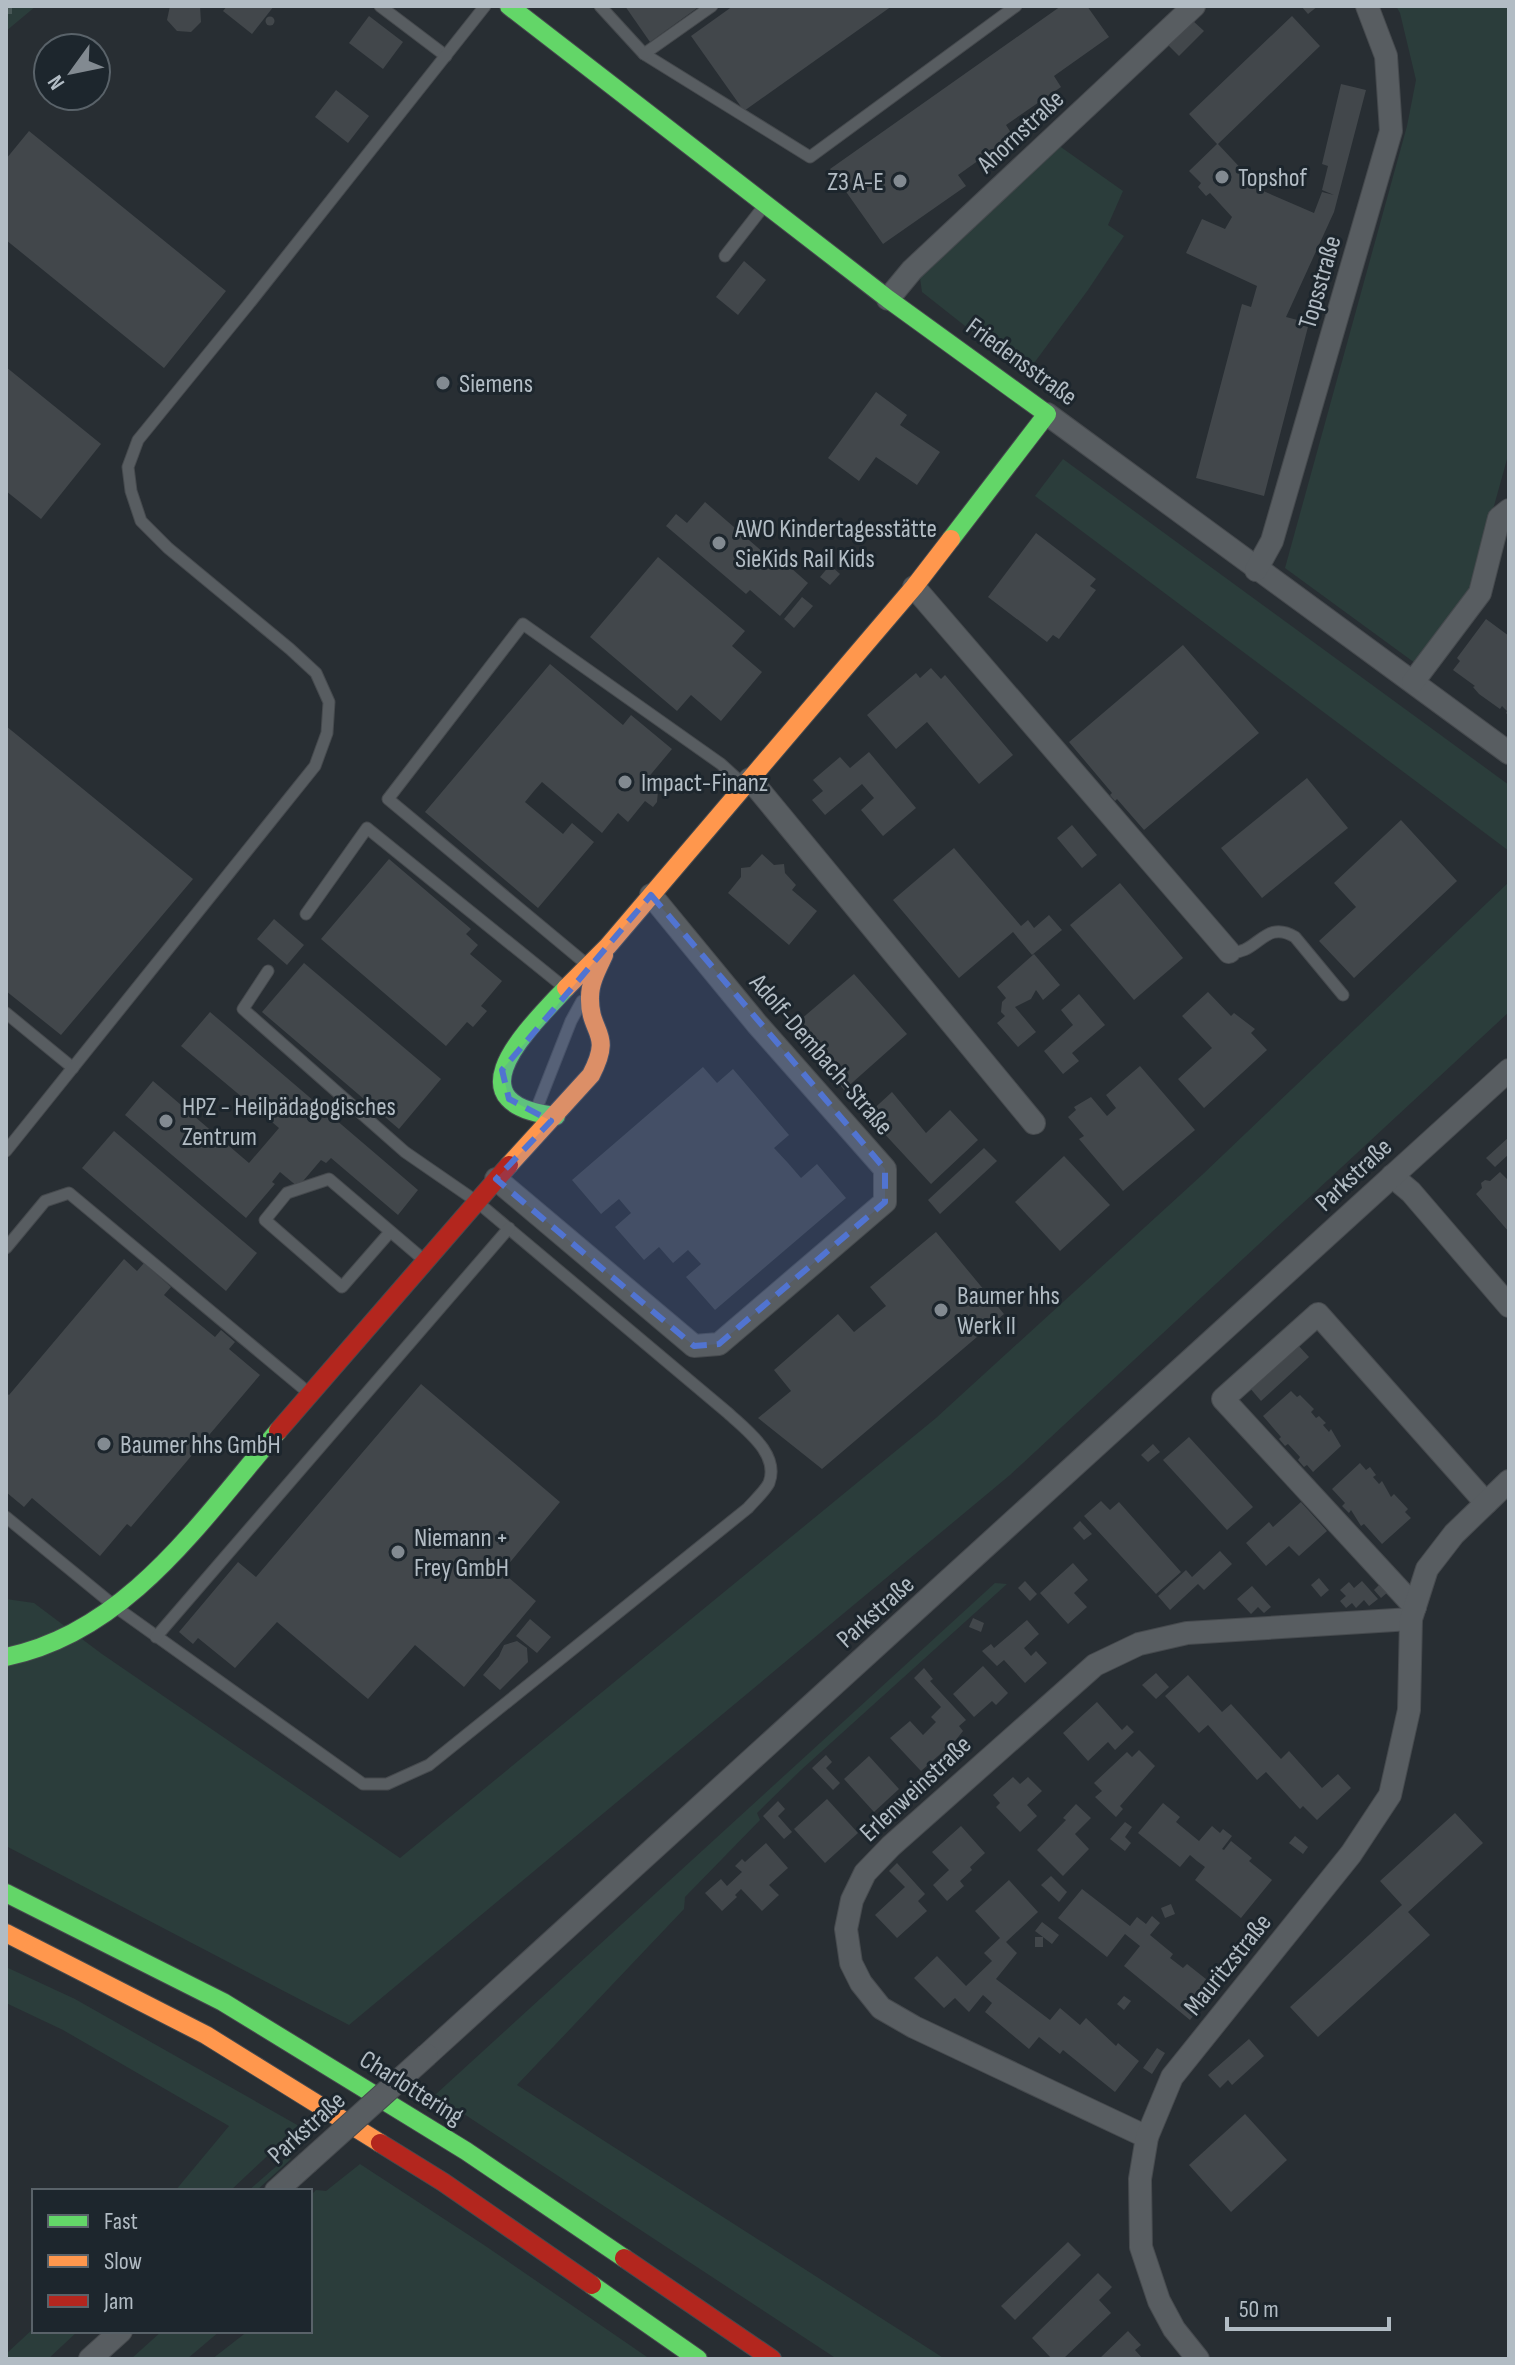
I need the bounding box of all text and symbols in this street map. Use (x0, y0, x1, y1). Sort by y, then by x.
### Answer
north arrow (32, 32, 112, 112)
text: N (42, 70, 71, 94)
street label: Ahornstraße (970, 84, 1071, 181)
place label: Topshof (1238, 163, 1308, 194)
place label: Z3 A-E (827, 167, 884, 198)
marker: Topshof (1213, 168, 1231, 186)
marker: Z3 A-E (891, 172, 909, 190)
street label: Topsstraße (1292, 232, 1348, 332)
street label: Friedensstraße (960, 312, 1083, 413)
place label: Siemens (459, 369, 533, 400)
marker: Siemens (434, 374, 452, 392)
place label: AWO Kindertagesstätte SieKids Rail Kids (734, 514, 937, 575)
marker: AWO Kindertagesstätte SieKids Rail Kids (710, 534, 728, 552)
place label: Impact-Finanz (641, 768, 768, 799)
marker: Impact-Finanz (616, 773, 634, 791)
street label: Adolf-Dembach-Straße (742, 967, 899, 1142)
place label: HPZ - Heilpädagogisches Zentrum (182, 1092, 396, 1153)
marker: HPZ - Heilpädagogisches Zentrum (157, 1112, 175, 1130)
street label: Parkstraße (1309, 1132, 1399, 1218)
place label: Baumer hhs Werk II (957, 1281, 1060, 1342)
marker: Baumer hhs Werk II (932, 1301, 950, 1319)
place label: Baumer hhs GmbH (120, 1430, 281, 1461)
marker: Baumer hhs GmbH (95, 1435, 113, 1453)
place label: Niemann + Frey GmbH (414, 1523, 509, 1584)
marker: Niemann + Frey GmbH (389, 1543, 407, 1561)
street label: Parkstraße (831, 1569, 921, 1655)
street label: Erlenweinstraße (854, 1730, 978, 1849)
street label: Mauritzstraße (1178, 1908, 1279, 2022)
street label: Charlottering (353, 2044, 469, 2132)
street label: Parkstraße (262, 2085, 352, 2171)
legend (32, 2189, 312, 2333)
text: Fast (104, 2207, 138, 2236)
text: Slow (104, 2247, 142, 2276)
scale bar (1227, 2281, 1389, 2331)
text: Jam (103, 2287, 134, 2316)
text: 50 m (1239, 2295, 1279, 2324)

